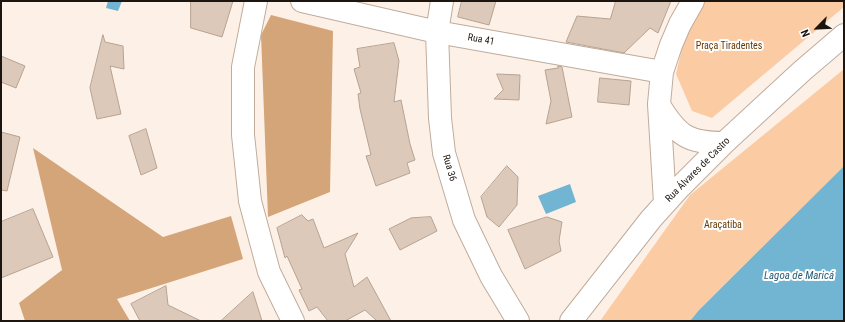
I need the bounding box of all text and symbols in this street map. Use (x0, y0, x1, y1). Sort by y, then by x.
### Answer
north arrow (797, 8, 837, 48)
text: N (798, 27, 813, 39)
street label: Rua 41 (467, 32, 495, 48)
park label: Praça Tiradentes (696, 40, 762, 52)
street label: Rua Álvares de Castro (663, 135, 733, 205)
street label: Rua 36 (439, 153, 459, 183)
park label: Araçatiba (704, 219, 742, 231)
water label: Lagoa de Maricá (764, 269, 834, 283)

